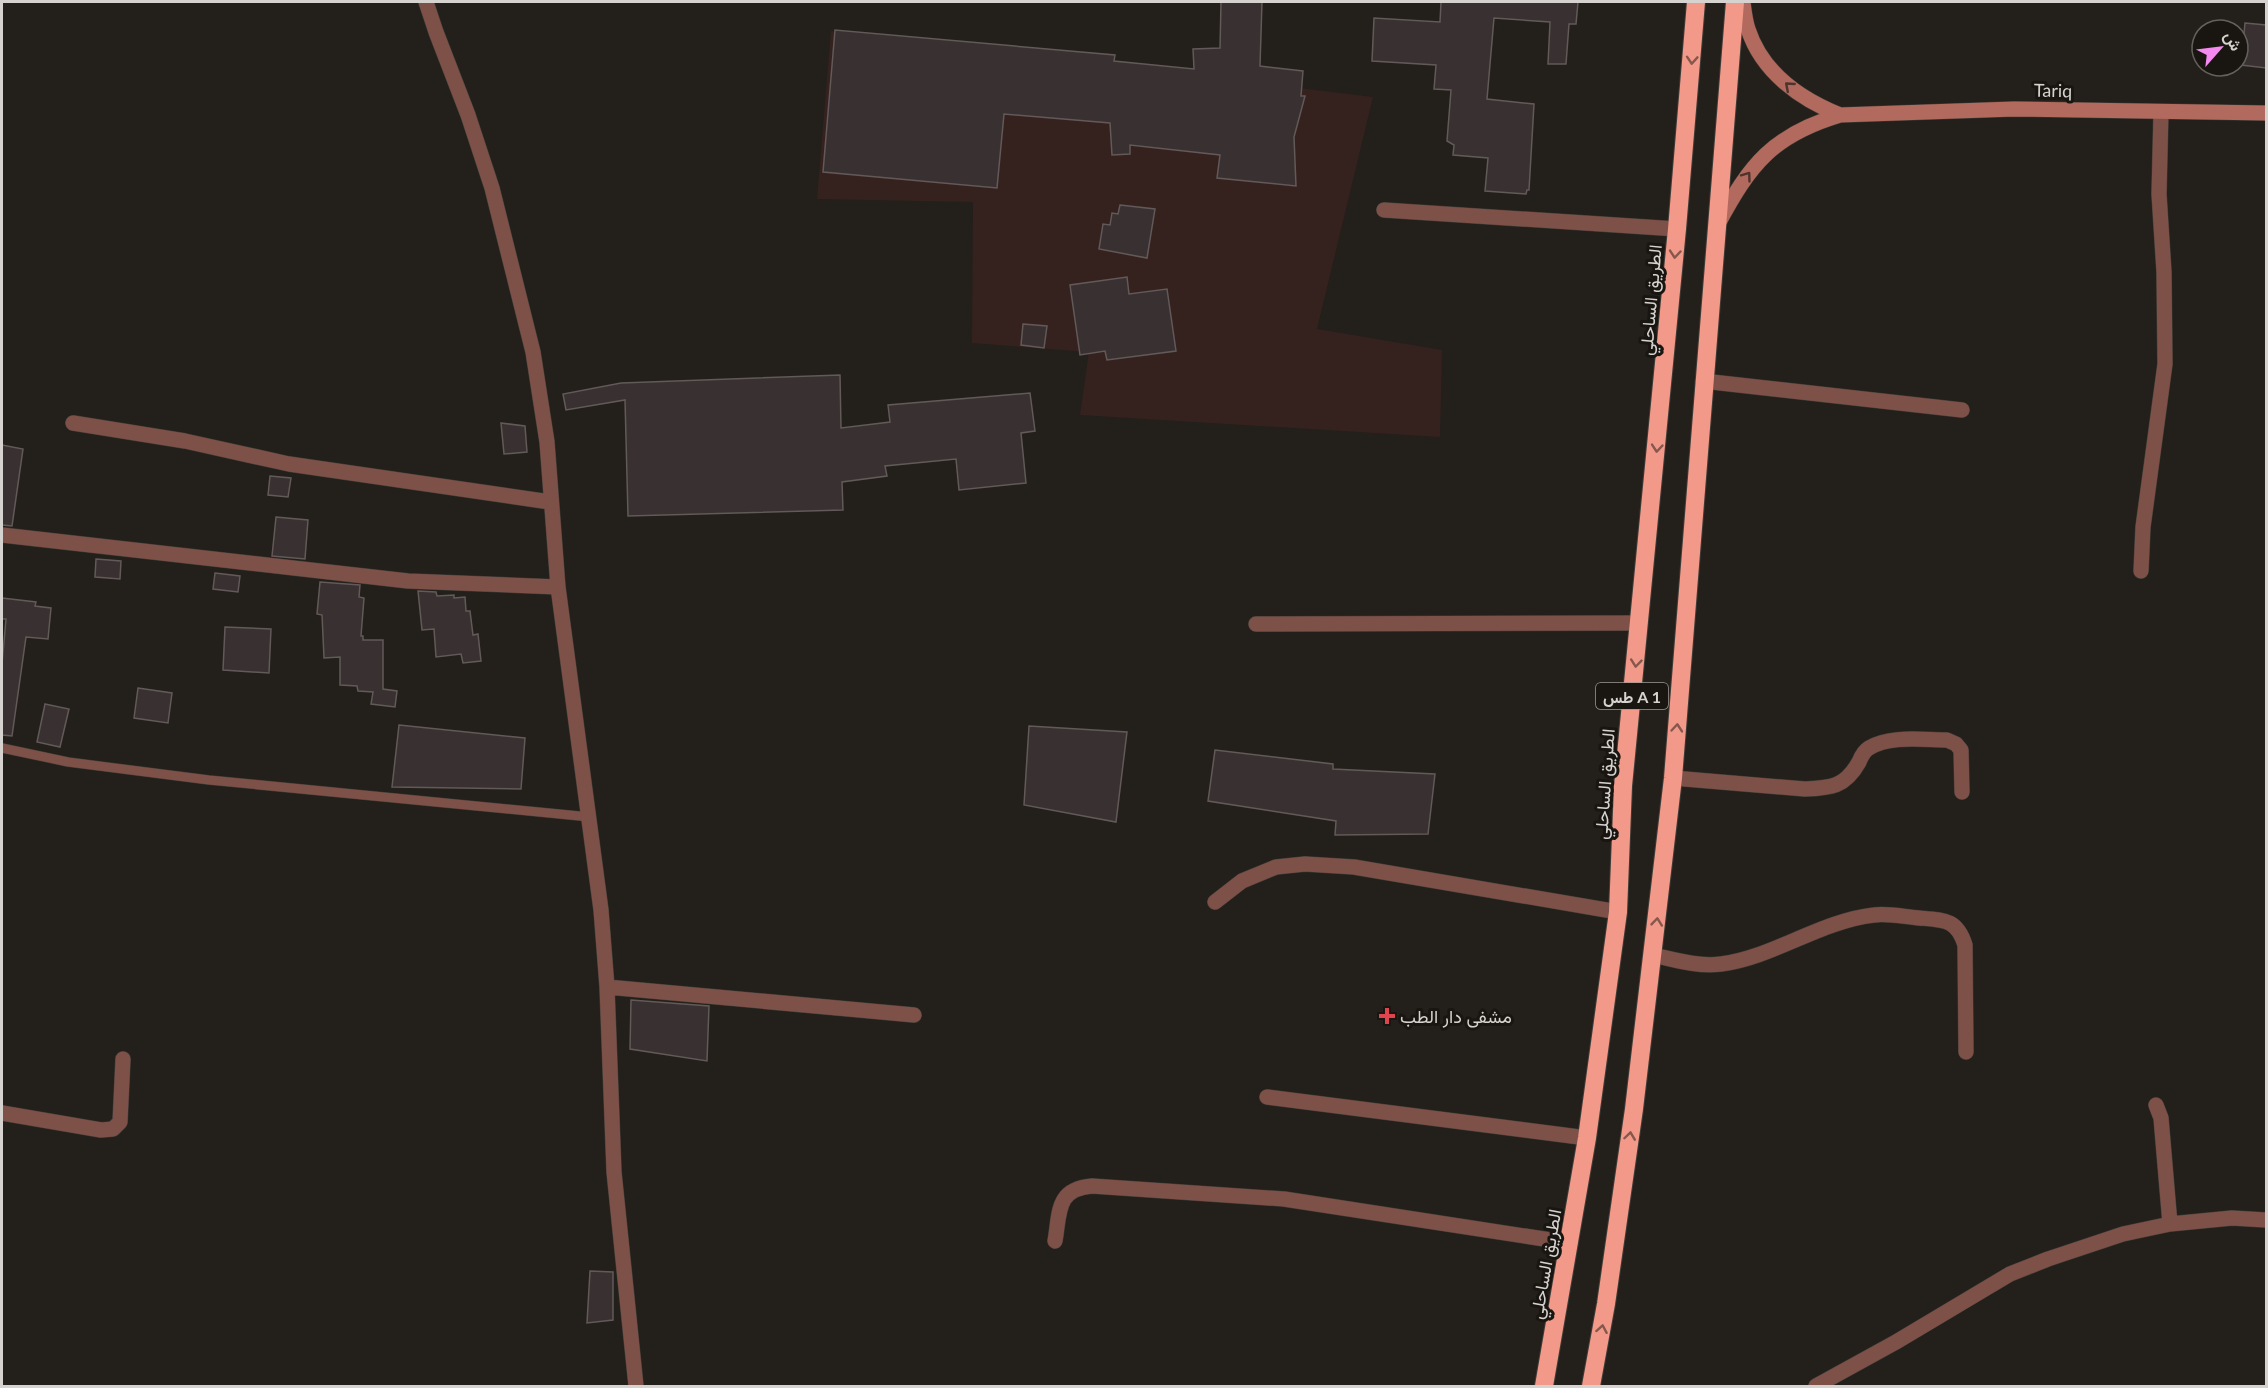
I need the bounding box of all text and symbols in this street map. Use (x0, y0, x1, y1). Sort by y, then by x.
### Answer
north arrow (2190, 18, 2250, 78)
text: ش (2220, 28, 2247, 54)
one-way arrow (1685, 55, 1698, 64)
street label: Tariq (2034, 79, 2072, 101)
one-way arrow (1785, 82, 1796, 93)
one-way arrow (1739, 171, 1750, 182)
street label: الطريق الساحلي (1634, 244, 1671, 357)
one-way arrow (1669, 250, 1682, 259)
one-way arrow (1651, 444, 1664, 453)
one-way arrow (1630, 659, 1643, 668)
road number: طس A 1 (1596, 683, 1668, 709)
one-way arrow (1670, 723, 1683, 732)
street label: الطريق الساحلي (1589, 728, 1624, 841)
one-way arrow (1650, 917, 1663, 926)
place label: مشفى دار الطب (1400, 1005, 1512, 1028)
marker: مشفى دار الطب (1378, 1007, 1396, 1025)
one-way arrow (1624, 1131, 1636, 1141)
street label: الطريق الساحلي (1525, 1207, 1570, 1322)
one-way arrow (1595, 1324, 1607, 1334)

